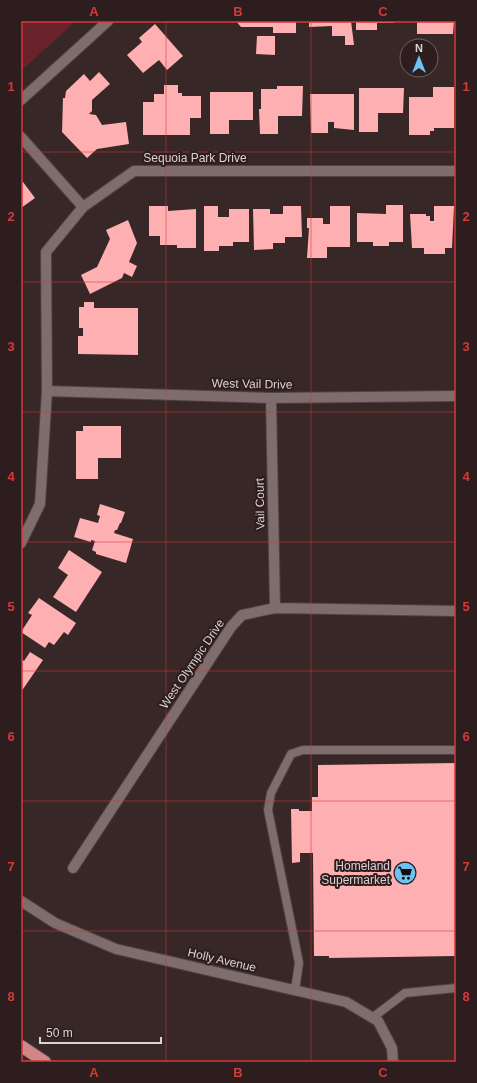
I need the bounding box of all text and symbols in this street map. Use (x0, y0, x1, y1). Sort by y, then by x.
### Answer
text: A (89, 4, 99, 19)
text: B (233, 4, 243, 19)
text: C (378, 4, 388, 19)
north arrow (399, 38, 439, 78)
text: N (415, 42, 423, 54)
text: 1 (7, 79, 15, 94)
text: 1 (462, 79, 470, 94)
street label: Sequoia Park Drive (143, 151, 247, 165)
text: 2 (7, 209, 15, 224)
text: 2 (462, 209, 470, 224)
text: 3 (7, 339, 15, 354)
text: 3 (462, 339, 470, 354)
street label: West Vail Drive (211, 376, 293, 392)
text: 4 (7, 469, 15, 484)
text: 4 (462, 469, 470, 484)
street label: Vail Court (253, 477, 267, 530)
text: 5 (7, 599, 15, 614)
text: 5 (462, 599, 470, 614)
street label: West Olympic Drive (157, 616, 227, 711)
text: 6 (7, 729, 15, 744)
text: 6 (462, 729, 470, 744)
text: 7 (7, 859, 15, 874)
place label: Homeland Supermarket (321, 859, 391, 887)
text: 7 (462, 859, 470, 874)
supermarket icon: Homeland Supermarket (392, 860, 418, 886)
street label: Holly Avenue (186, 945, 258, 975)
text: 8 (7, 989, 15, 1004)
text: 8 (462, 989, 470, 1004)
scale bar (40, 1019, 161, 1045)
text: 50 m (46, 1026, 73, 1040)
text: A (89, 1065, 99, 1080)
text: B (233, 1065, 243, 1080)
text: C (378, 1065, 388, 1080)

